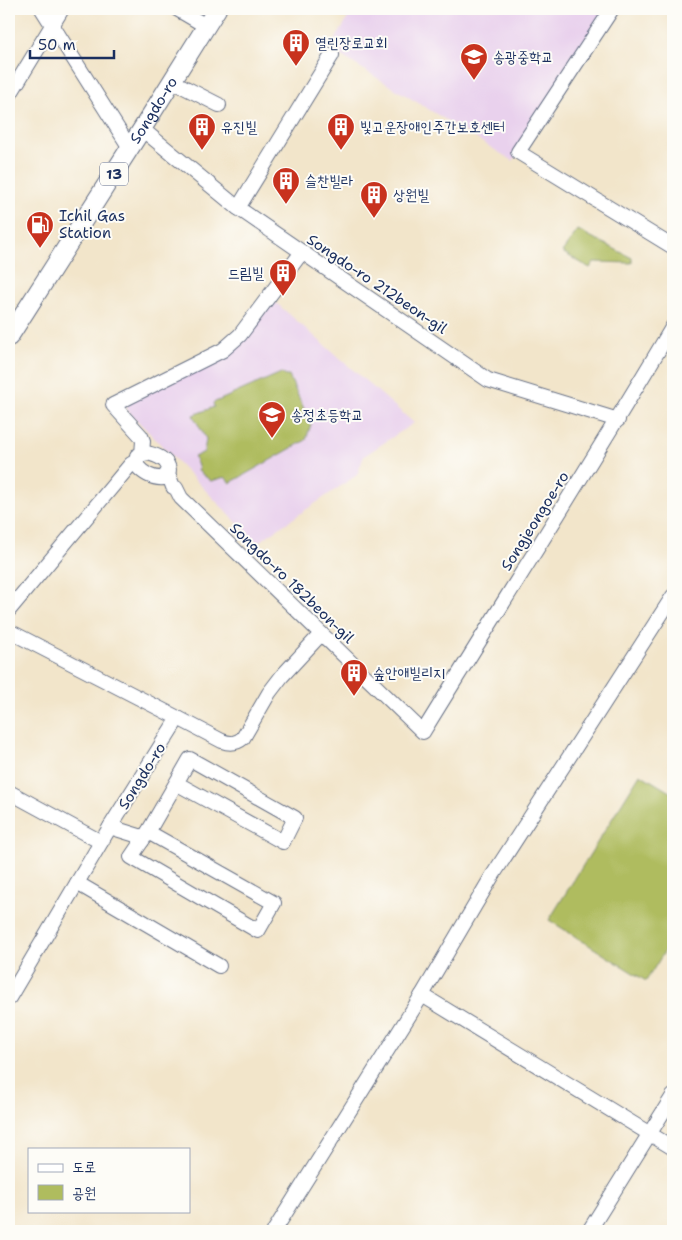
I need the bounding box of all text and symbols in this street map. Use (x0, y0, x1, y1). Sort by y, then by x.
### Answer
scale bar (30, 28, 114, 60)
building icon: 열린장로교회 (281, 28, 311, 67)
place label: 열린장로교회 (315, 33, 387, 53)
text: 50 m (38, 35, 76, 55)
school or university icon: 송광중학교 (459, 42, 489, 81)
place label: 송광중학교 (493, 47, 553, 67)
street label: Songdo-ro (125, 73, 182, 147)
building icon: 유진빌 (187, 112, 217, 151)
building icon: 빛고운장애인주간보호센터 (326, 112, 356, 151)
place label: 유진빌 (221, 117, 257, 137)
place label: 빛고운장애인주간보호센터 (360, 117, 505, 137)
road number: 13 (100, 162, 128, 185)
building icon: 슬찬빌라 (271, 166, 301, 205)
place label: 슬찬빌라 (305, 171, 353, 191)
building icon: 상원빌 (359, 180, 389, 219)
place label: 상원빌 (393, 185, 429, 205)
place label: Ichil Gas Station (59, 206, 125, 243)
fuel station icon: Ichil Gas Station (25, 210, 55, 249)
street label: Songdo-ro 212beon-gil (303, 230, 451, 339)
building icon: 드림빌 (268, 258, 298, 297)
place label: 드림빌 (228, 263, 264, 283)
school or university icon: 송정초등학교 (257, 400, 287, 439)
place label: 송정초등학교 (291, 405, 363, 425)
street label: Songjeongoe-ro (496, 467, 574, 575)
street label: Songdo-ro 182beon-gil (226, 518, 359, 648)
building icon: 숲안애빌리지 (339, 658, 369, 697)
place label: 숲안애빌리지 (373, 663, 445, 683)
street label: Songdo-ro (114, 739, 170, 813)
legend (28, 1148, 190, 1212)
text: 도로 (72, 1157, 96, 1177)
text: 공원 (72, 1183, 96, 1203)

